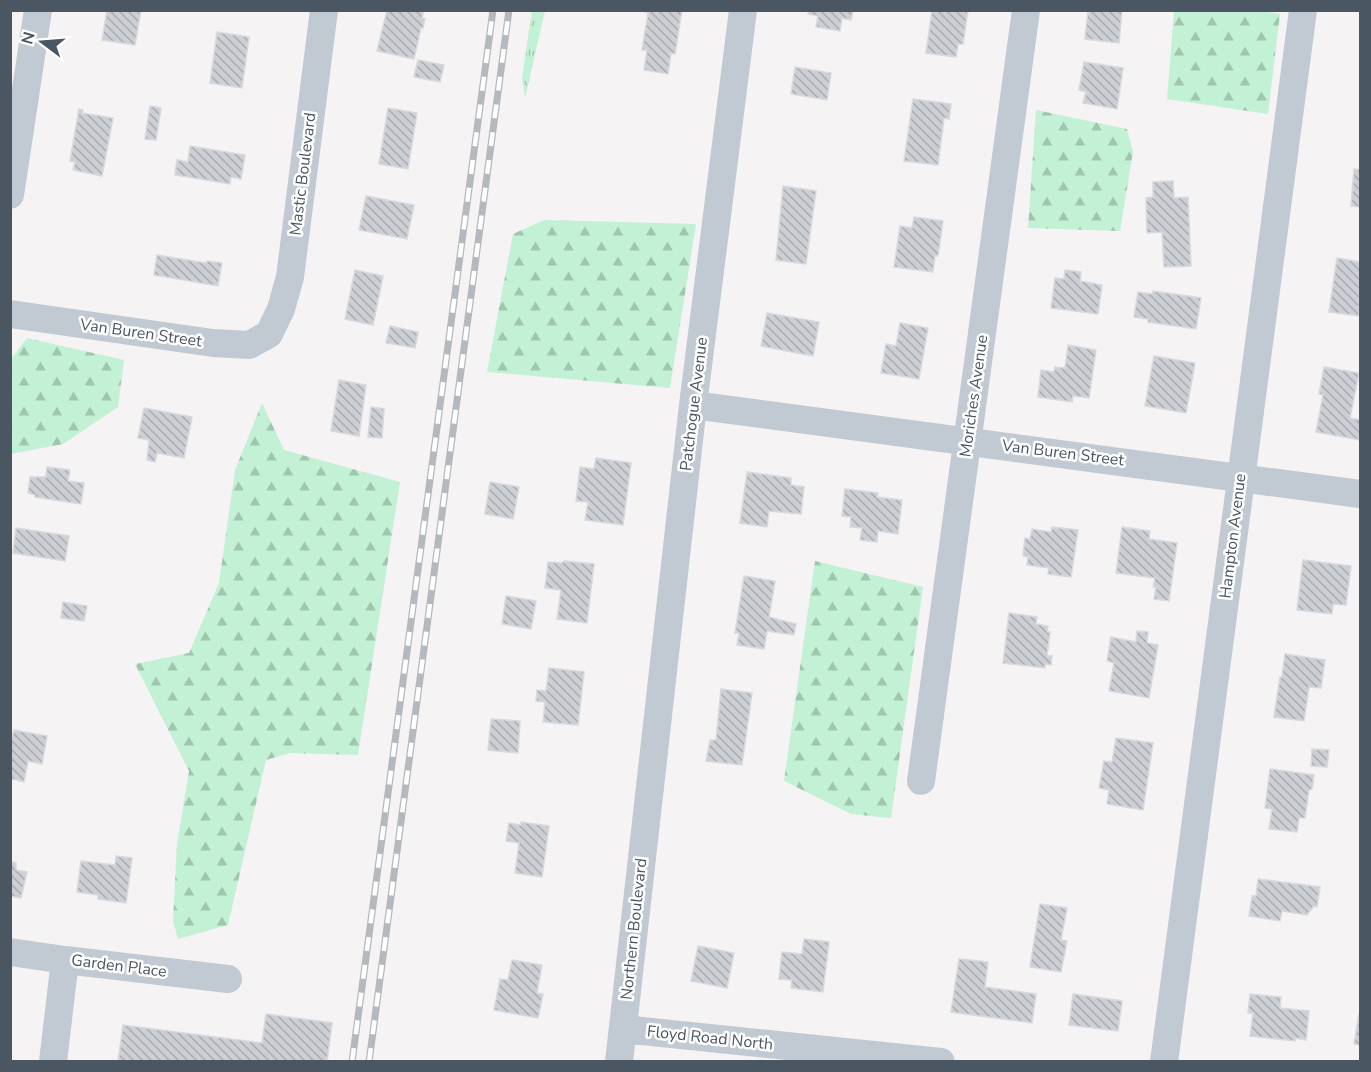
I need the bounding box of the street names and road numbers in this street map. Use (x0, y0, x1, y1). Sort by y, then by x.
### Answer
street label: Mastic Boulevard (285, 111, 321, 237)
street label: Van Buren Street (78, 313, 204, 352)
street label: Moriches Avenue (955, 333, 993, 459)
street label: Patchogue Avenue (675, 336, 713, 472)
street label: Van Buren Street (1000, 434, 1126, 471)
street label: Hampton Avenue (1214, 472, 1252, 600)
street label: Northern Boulevard (616, 857, 652, 1001)
street label: Garden Place (70, 949, 168, 983)
street label: Floyd Road North (646, 1020, 774, 1056)

